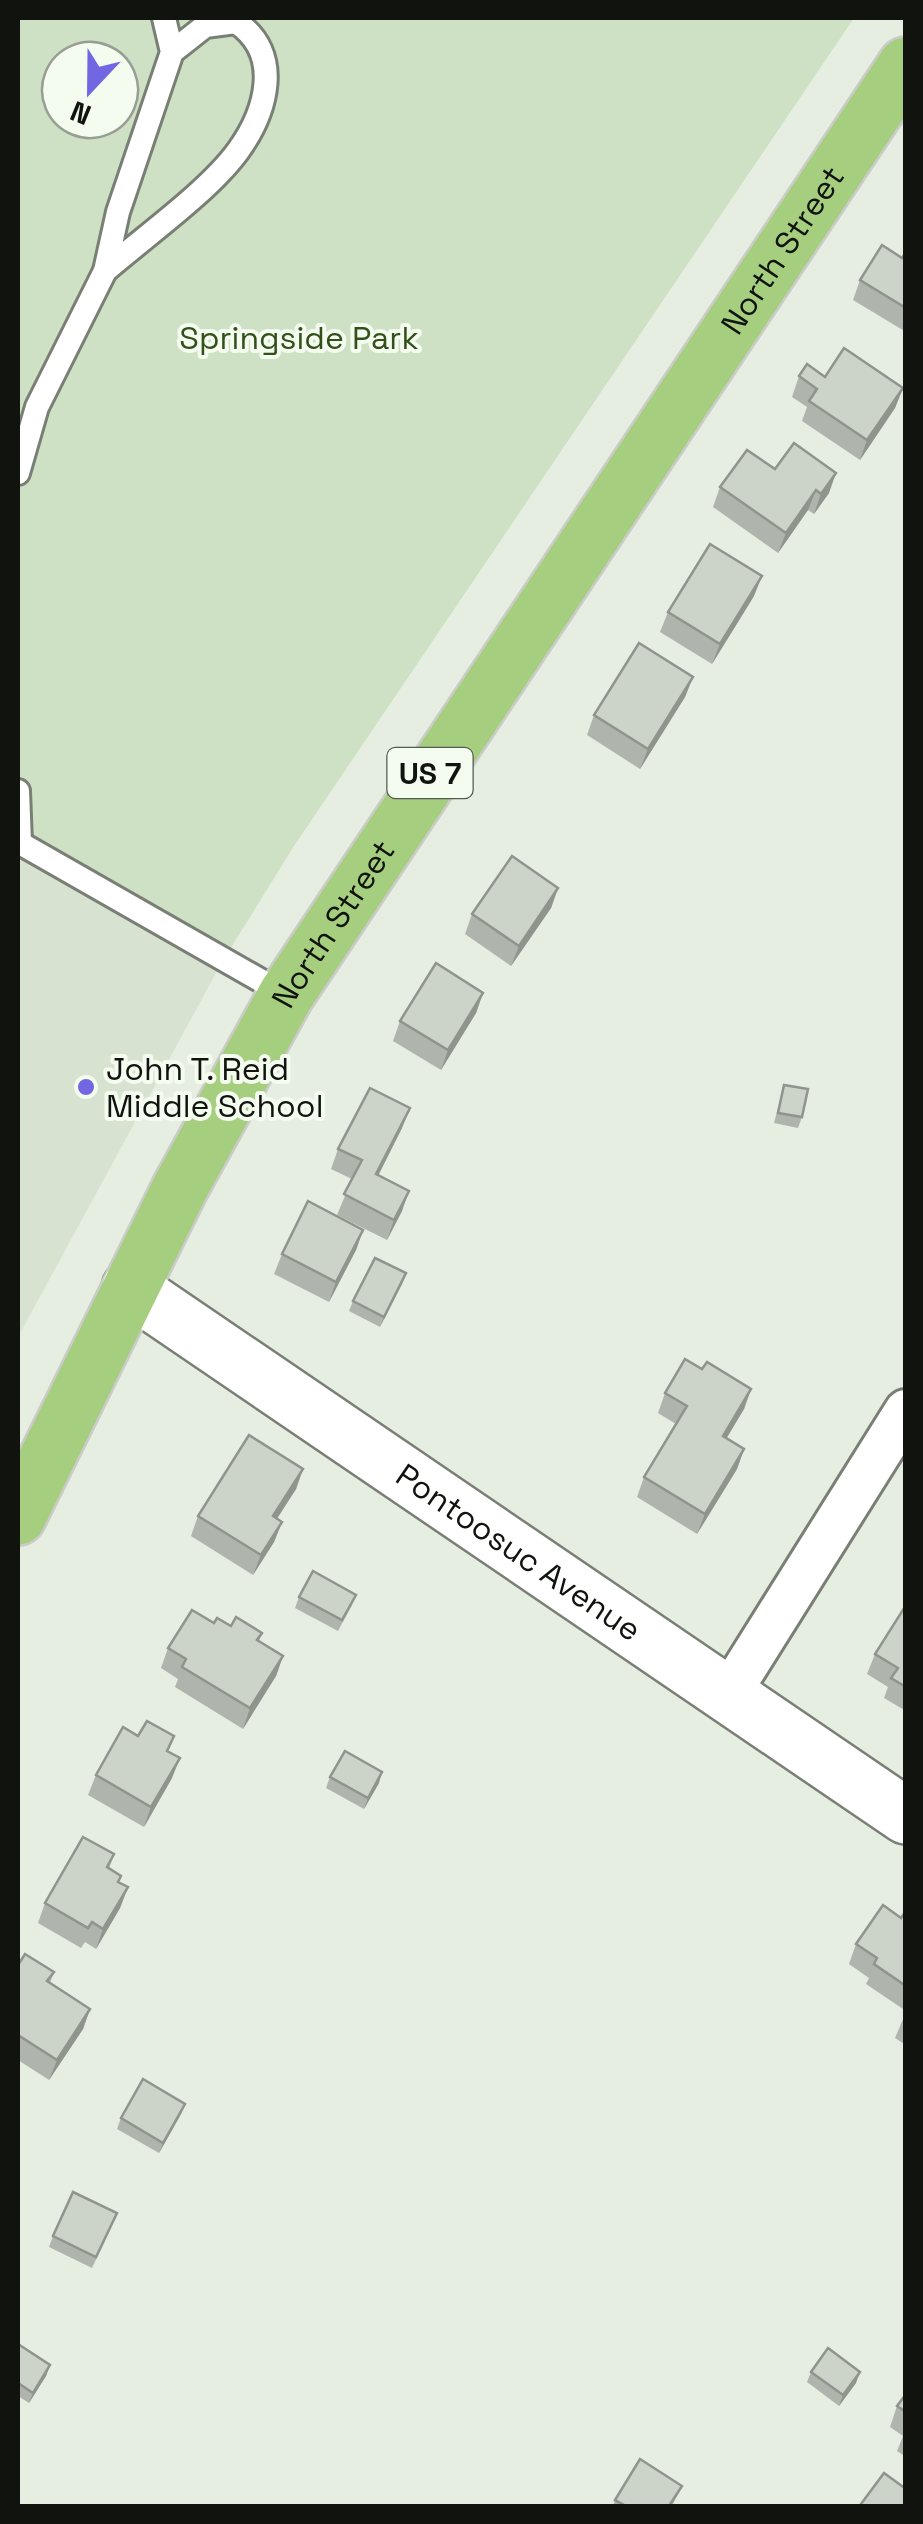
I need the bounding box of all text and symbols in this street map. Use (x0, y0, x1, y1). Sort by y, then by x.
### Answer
north arrow (40, 40, 140, 140)
text: N (65, 93, 96, 133)
street label: North Street (712, 159, 853, 342)
park label: Springside Park (179, 318, 419, 358)
road number: US 7 (388, 748, 472, 798)
street label: North Street (263, 833, 404, 1015)
place label: John T. Reid Middle School (106, 1049, 323, 1126)
marker: John T. Reid Middle School (75, 1076, 97, 1098)
street label: Pontoosuc Avenue (388, 1455, 649, 1650)

